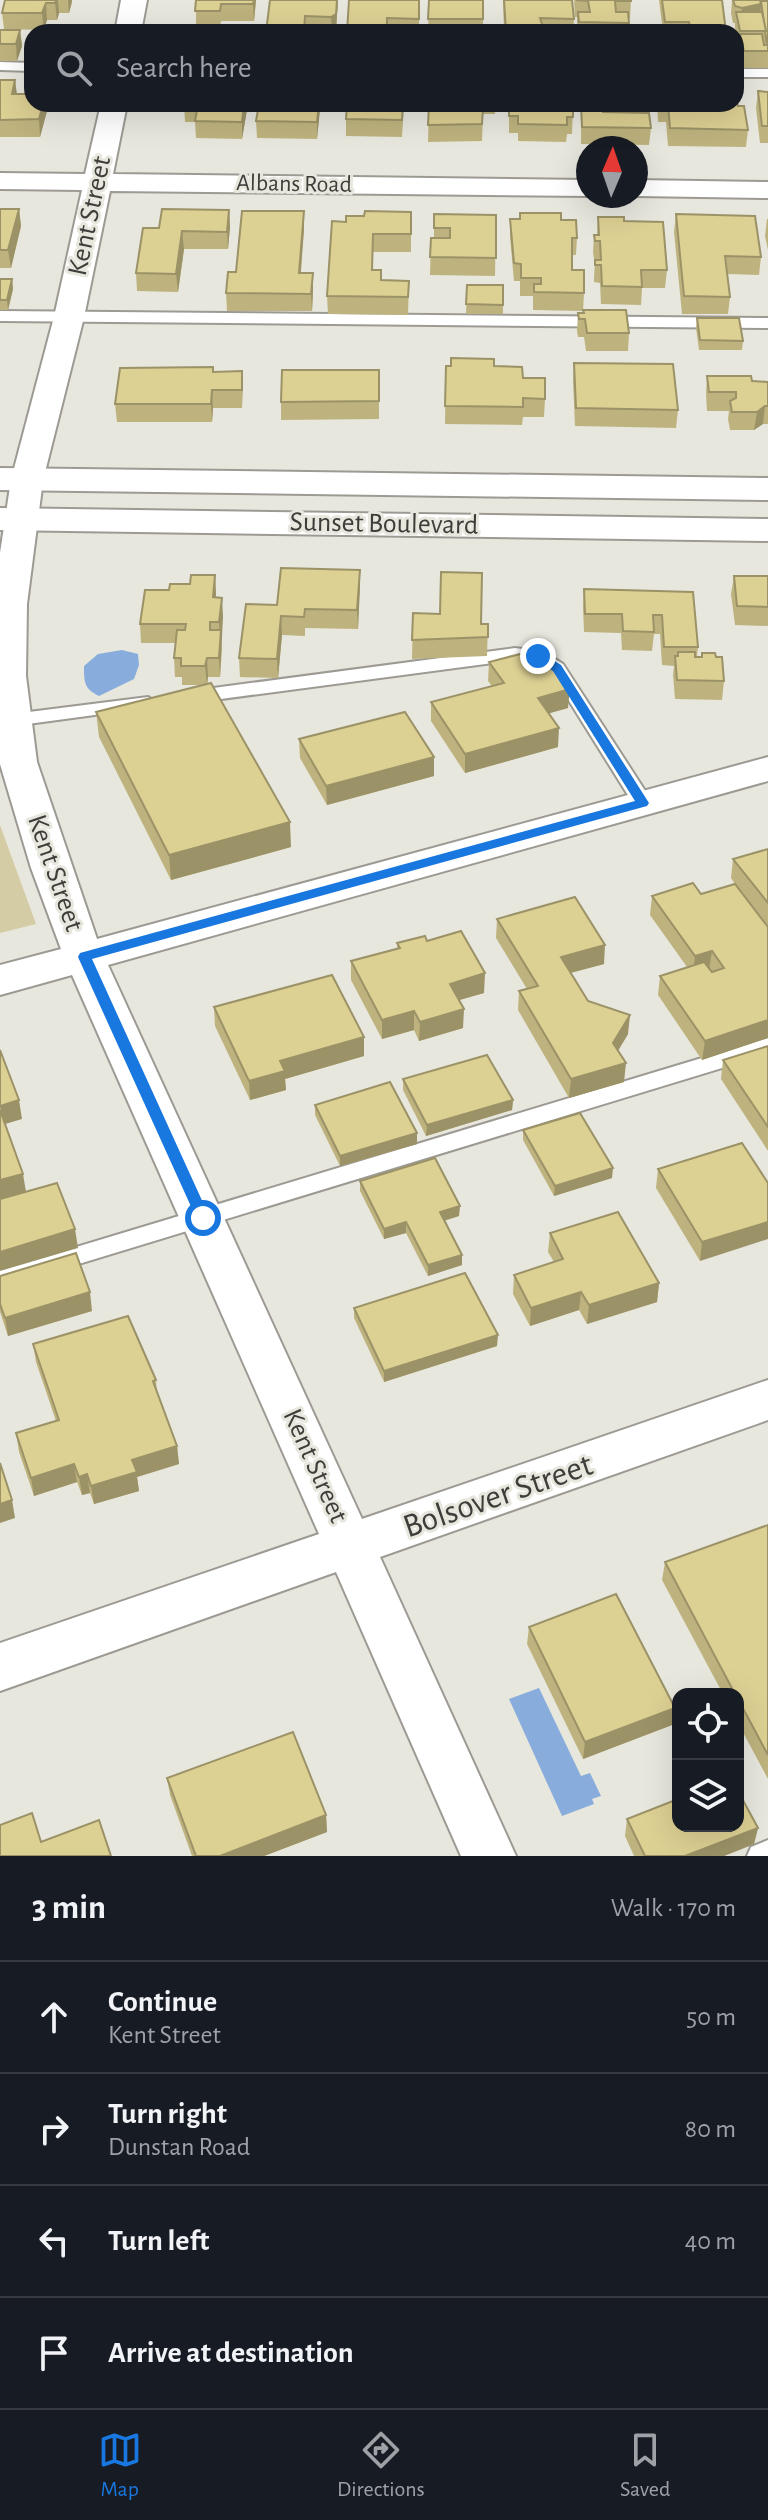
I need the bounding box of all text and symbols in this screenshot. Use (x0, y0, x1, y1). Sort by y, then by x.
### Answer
search box (24, 24, 744, 112)
icon: search (52, 46, 96, 90)
text: Search here (116, 53, 252, 83)
north arrow (576, 136, 648, 208)
street label: Kent Street (64, 154, 116, 278)
street label: Albans Road (236, 171, 352, 197)
street label: Sunset Boulevard (289, 508, 479, 540)
route end (520, 638, 556, 674)
street label: Kent Street (22, 811, 88, 935)
route start (185, 1200, 221, 1236)
street label: Kent Street (278, 1405, 353, 1527)
street label: Bolsover Street (399, 1448, 597, 1544)
map controls (672, 1688, 744, 1832)
button: locate (672, 1688, 744, 1760)
button: layers (672, 1760, 744, 1832)
text: 3 min (32, 1891, 106, 1925)
text: Walk · 170 m (611, 1895, 736, 1921)
text: Continue (108, 1987, 217, 2017)
icon: ahead (32, 1995, 76, 2039)
text: 50 m (686, 2004, 736, 2030)
text: Kent Street (108, 2022, 221, 2048)
text: Turn right (108, 2099, 227, 2129)
icon: right (32, 2107, 76, 2151)
text: 80 m (685, 2116, 736, 2142)
text: Dunstan Road (108, 2134, 250, 2160)
icon: left (32, 2219, 76, 2263)
text: Turn left (108, 2226, 209, 2256)
text: 40 m (685, 2228, 736, 2254)
icon: arrive (32, 2331, 76, 2375)
text: Arrive at destination (108, 2338, 354, 2368)
tab: Map (98, 2428, 142, 2502)
tab: Directions (337, 2428, 425, 2502)
tab: Saved (620, 2428, 670, 2502)

